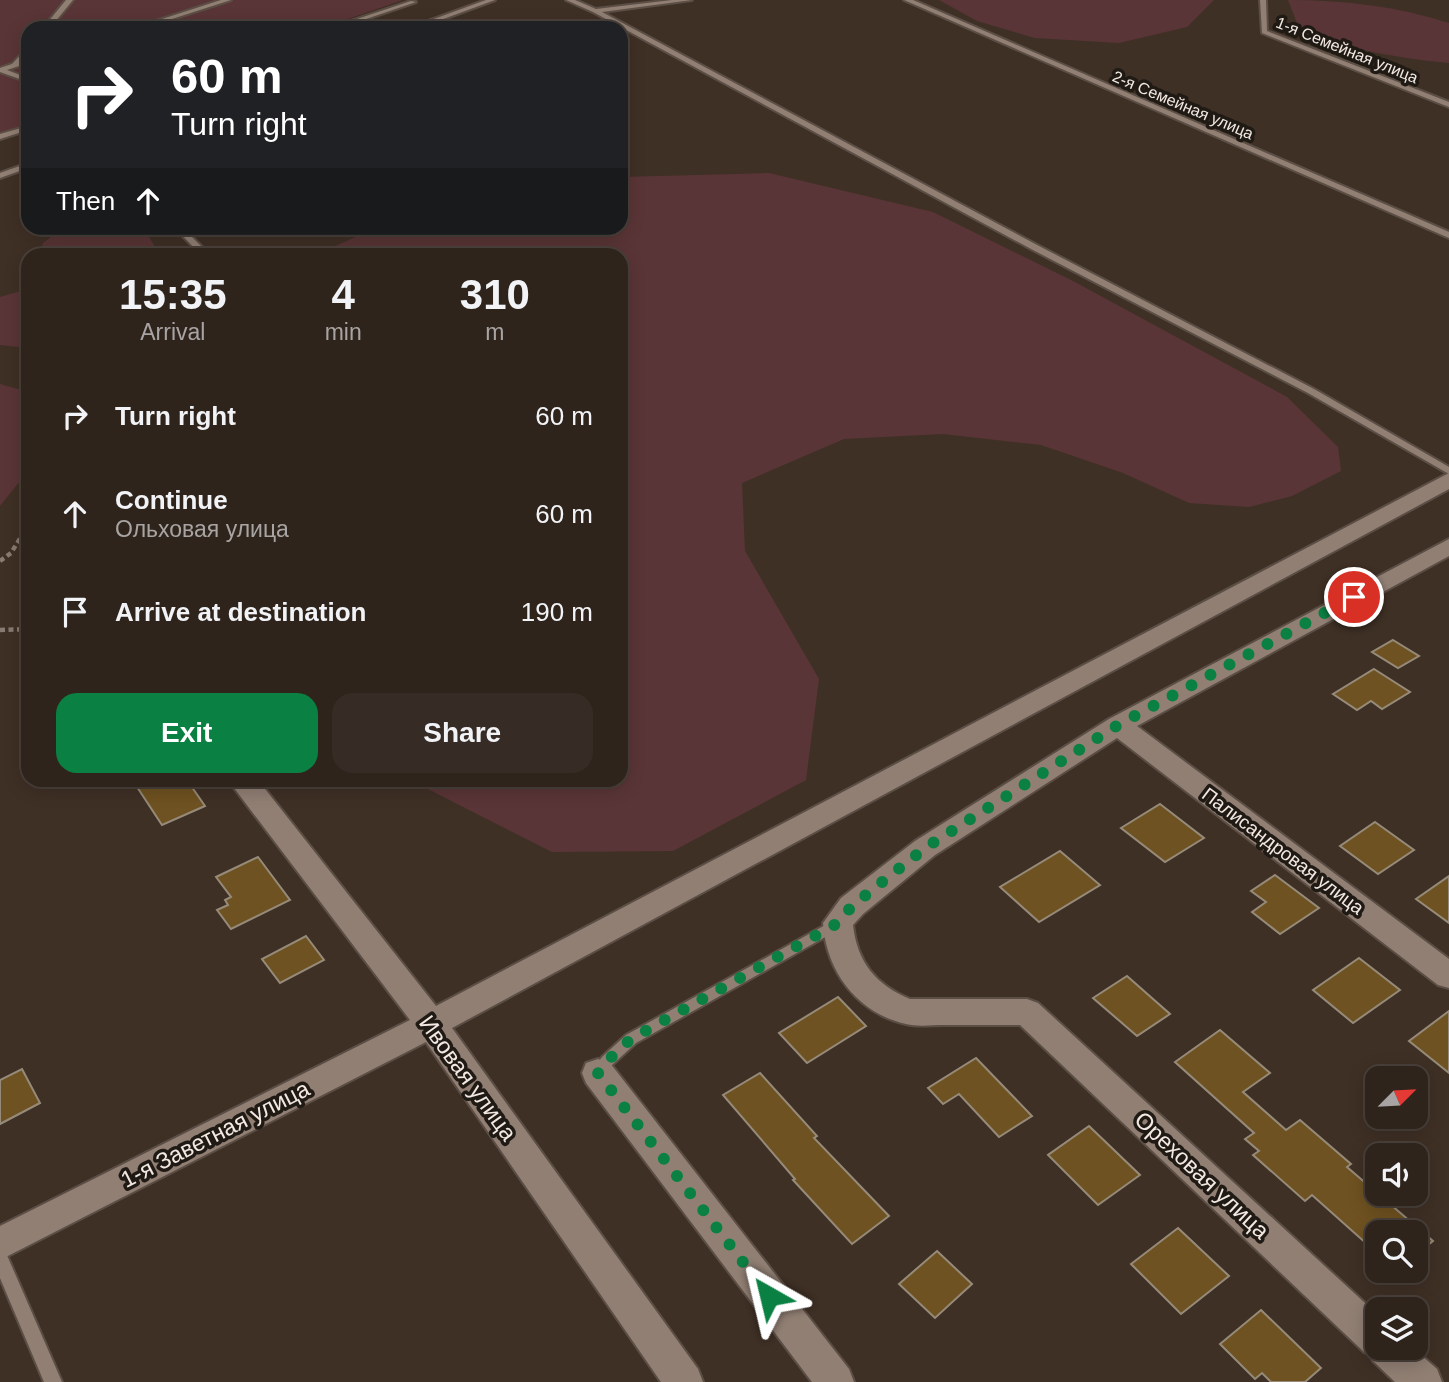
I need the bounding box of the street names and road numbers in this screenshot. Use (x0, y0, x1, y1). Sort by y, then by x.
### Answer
street label: 1-я Семейная улица (1274, 14, 1420, 86)
street label: 2-я Семейная улица (1110, 68, 1256, 142)
street label: Палисандровая улица (1198, 783, 1368, 919)
street label: Ивовая улица (414, 1010, 522, 1146)
street label: 1-я Заветная улица (116, 1075, 314, 1193)
street label: Ореховая улица (1130, 1106, 1275, 1244)

